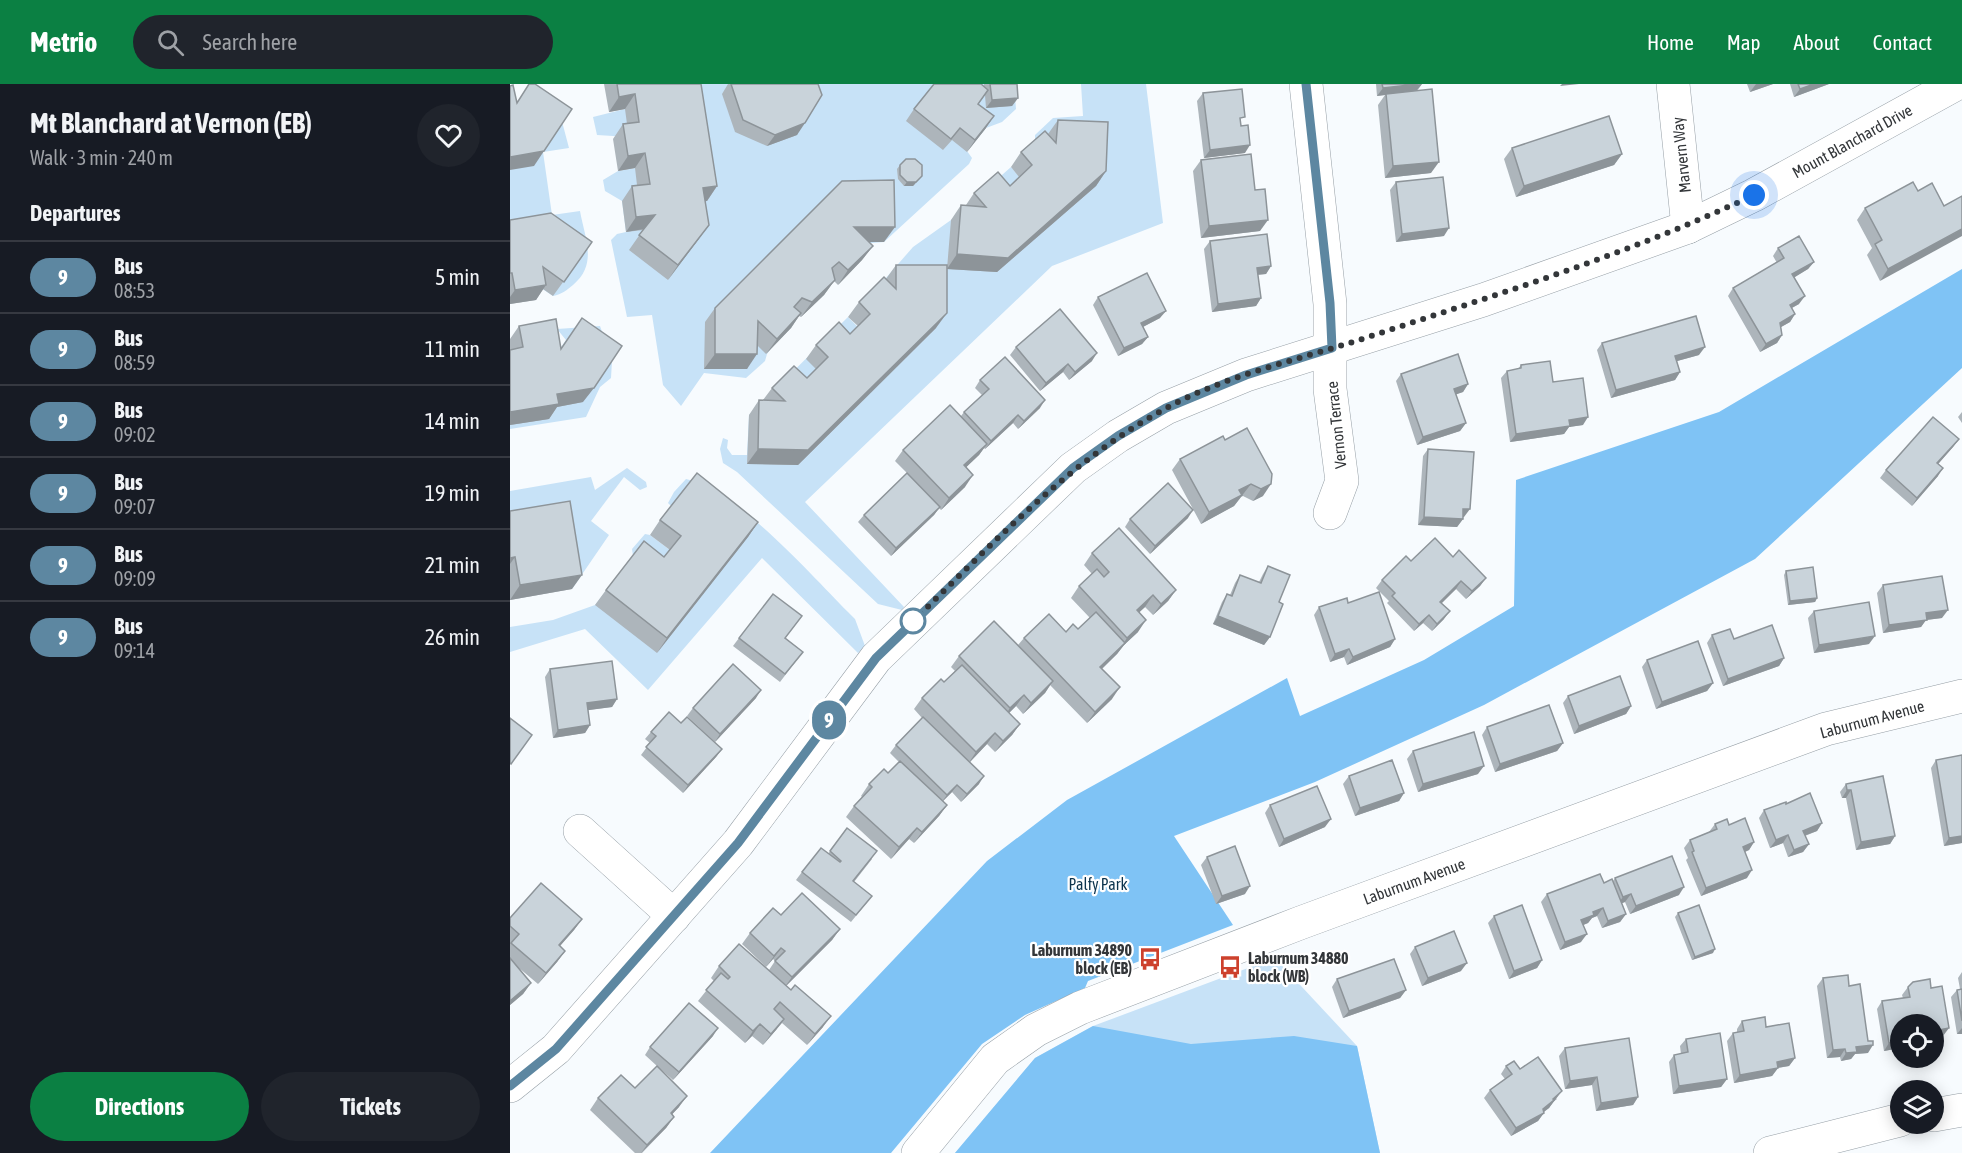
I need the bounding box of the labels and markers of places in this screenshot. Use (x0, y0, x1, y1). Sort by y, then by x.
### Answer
unlabelled marker (900, 608, 926, 634)
place label: Laburnum 34890 block (EB) (1032, 941, 1132, 977)
bus stop icon: Laburnum 34890 block (EB) (1137, 946, 1163, 972)
place label: Laburnum 34880 block (WB) (1248, 949, 1349, 985)
bus stop icon: Laburnum 34880 block (WB) (1217, 954, 1243, 980)

